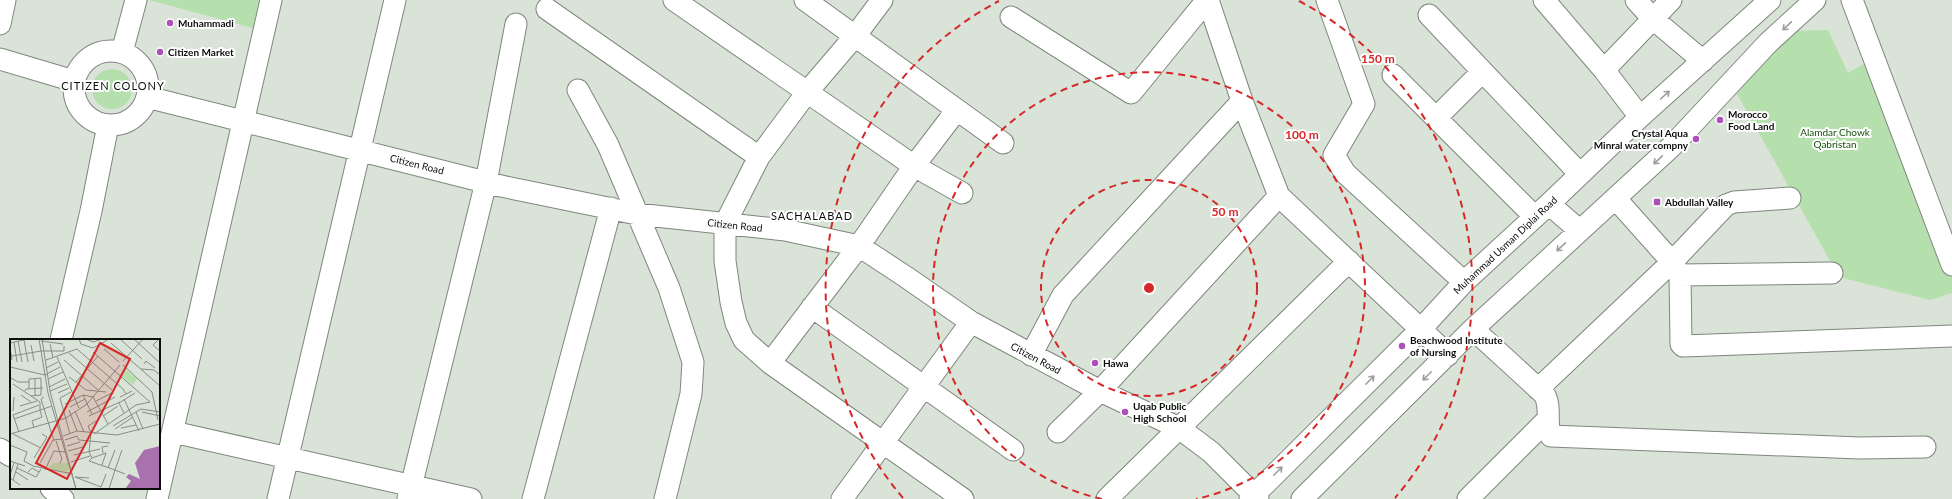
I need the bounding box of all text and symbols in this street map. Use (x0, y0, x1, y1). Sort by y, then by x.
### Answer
place label: Muhammadi (178, 17, 234, 29)
marker: Muhammadi (165, 18, 175, 28)
one-way arrow (1781, 22, 1792, 31)
place label: Citizen Market (168, 46, 234, 58)
marker: Citizen Market (155, 47, 165, 57)
text: 150 m (1361, 51, 1395, 66)
district label: CITIZEN COLONY (61, 79, 165, 92)
one-way arrow (1659, 91, 1669, 100)
place label: Morocco Food Land (1728, 108, 1775, 132)
marker: Morocco Food Land (1715, 115, 1725, 125)
park label: Alamdar Chowk Qabristan (1800, 126, 1871, 150)
text: 100 m (1285, 127, 1319, 142)
place label: Crystal Aqua Minral water compny (1594, 127, 1689, 151)
marker: Crystal Aqua Minral water compny (1691, 134, 1701, 144)
street label: Citizen Road (389, 151, 445, 177)
one-way arrow (1653, 155, 1663, 164)
street label: Muhammad Usman Diplai Road (1451, 194, 1559, 296)
place label: Abdullah Valley (1664, 196, 1734, 208)
marker: Abdullah Valley (1652, 197, 1662, 207)
text: 50 m (1212, 204, 1238, 219)
district label: SACHALABAD (771, 209, 853, 222)
street label: Citizen Road (707, 216, 763, 234)
one-way arrow (1556, 243, 1566, 252)
centre of rings (1142, 281, 1156, 295)
place label: Beachwood Institute of Nursing (1410, 334, 1503, 358)
inset map (10, 339, 160, 489)
street label: Citizen Road (1009, 340, 1063, 376)
marker: Beachwood Institute of Nursing (1397, 341, 1407, 351)
place label: Hawa (1103, 357, 1129, 369)
marker: Hawa (1090, 358, 1100, 368)
one-way arrow (1422, 371, 1432, 381)
one-way arrow (1365, 375, 1375, 385)
place label: Uqab Public High School (1133, 400, 1187, 424)
marker: Uqab Public High School (1120, 407, 1130, 417)
one-way arrow (1273, 467, 1283, 476)

